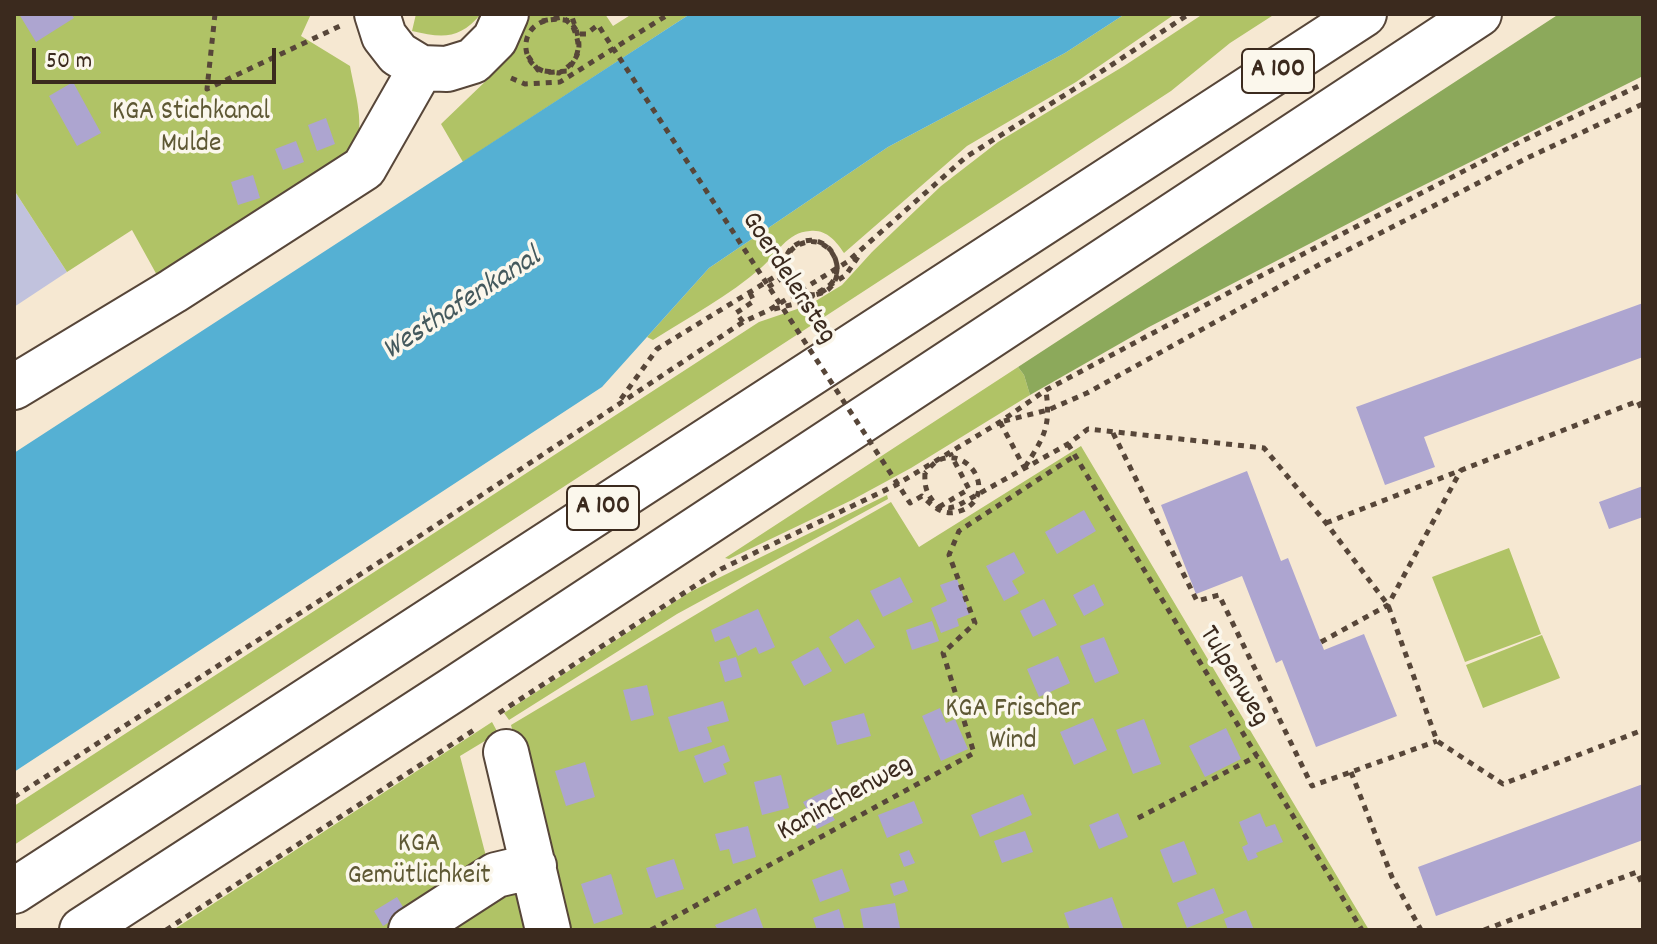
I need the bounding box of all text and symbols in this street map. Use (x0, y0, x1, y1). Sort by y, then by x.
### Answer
scale bar (36, 32, 280, 82)
text: 50 m (46, 45, 92, 79)
road number: A 100 (1242, 49, 1314, 93)
park label: KGA Stichkanal Mulde (112, 97, 270, 163)
street label: Goerdelersteg (732, 207, 842, 351)
water label: Westhafenkanal (377, 242, 549, 370)
road number: A 100 (567, 486, 639, 530)
street label: Tulpenweg (1189, 621, 1275, 733)
park label: KGA Frischer Wind (945, 694, 1081, 760)
street label: Kaninchenweg (773, 749, 919, 851)
park label: KGA Gemütlichkeit (347, 829, 491, 895)

